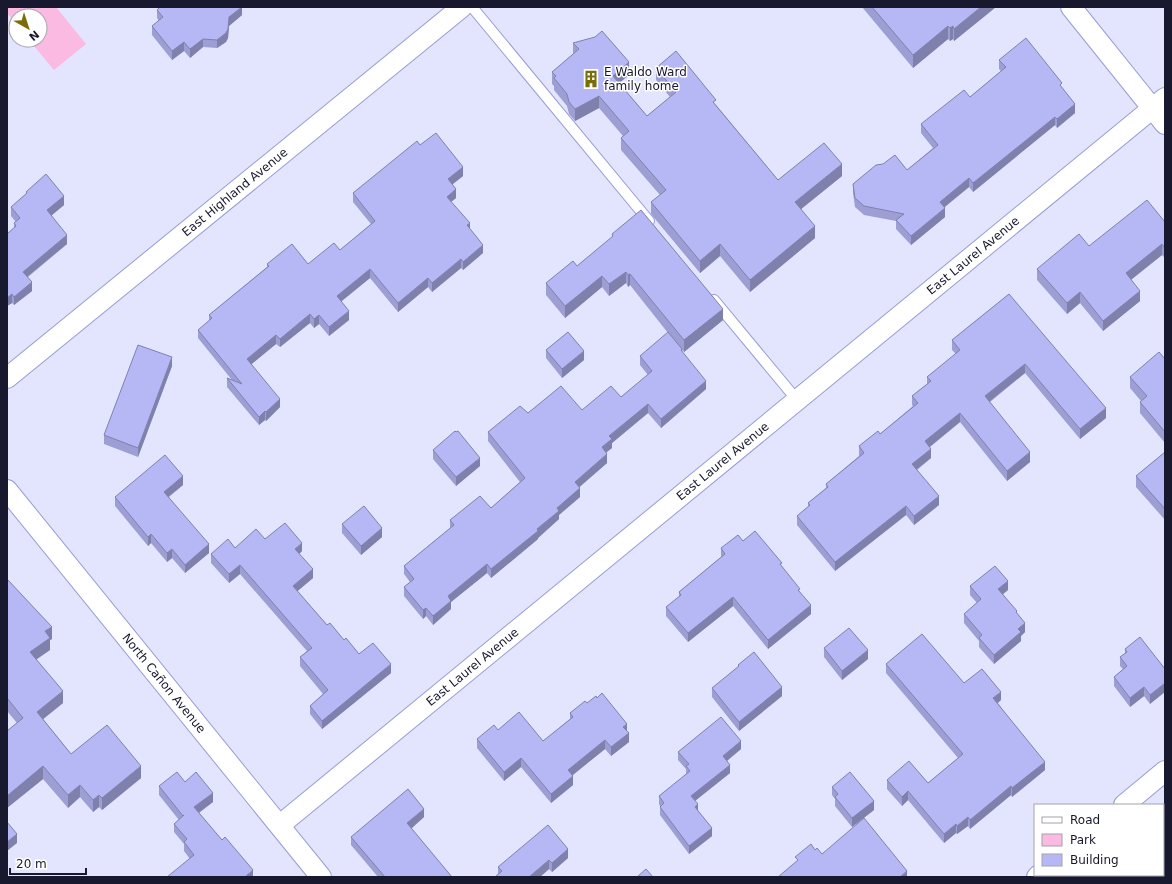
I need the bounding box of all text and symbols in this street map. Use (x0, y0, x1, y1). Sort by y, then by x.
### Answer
north arrow (8, 8, 48, 48)
text: N (26, 27, 42, 43)
place label: E Waldo Ward family home (604, 65, 687, 93)
building icon: E Waldo Ward family home (581, 69, 601, 89)
street label: East Highland Avenue (179, 145, 290, 239)
street label: East Laurel Avenue (924, 214, 1022, 298)
street label: East Laurel Avenue (674, 419, 772, 503)
street label: East Laurel Avenue (423, 625, 521, 709)
street label: North Cañon Avenue (119, 631, 208, 736)
legend (1034, 804, 1164, 876)
text: Road (1070, 813, 1100, 827)
text: Park (1070, 833, 1096, 847)
scale bar (10, 850, 86, 876)
text: Building (1070, 853, 1119, 867)
text: 20 m (16, 857, 47, 871)

